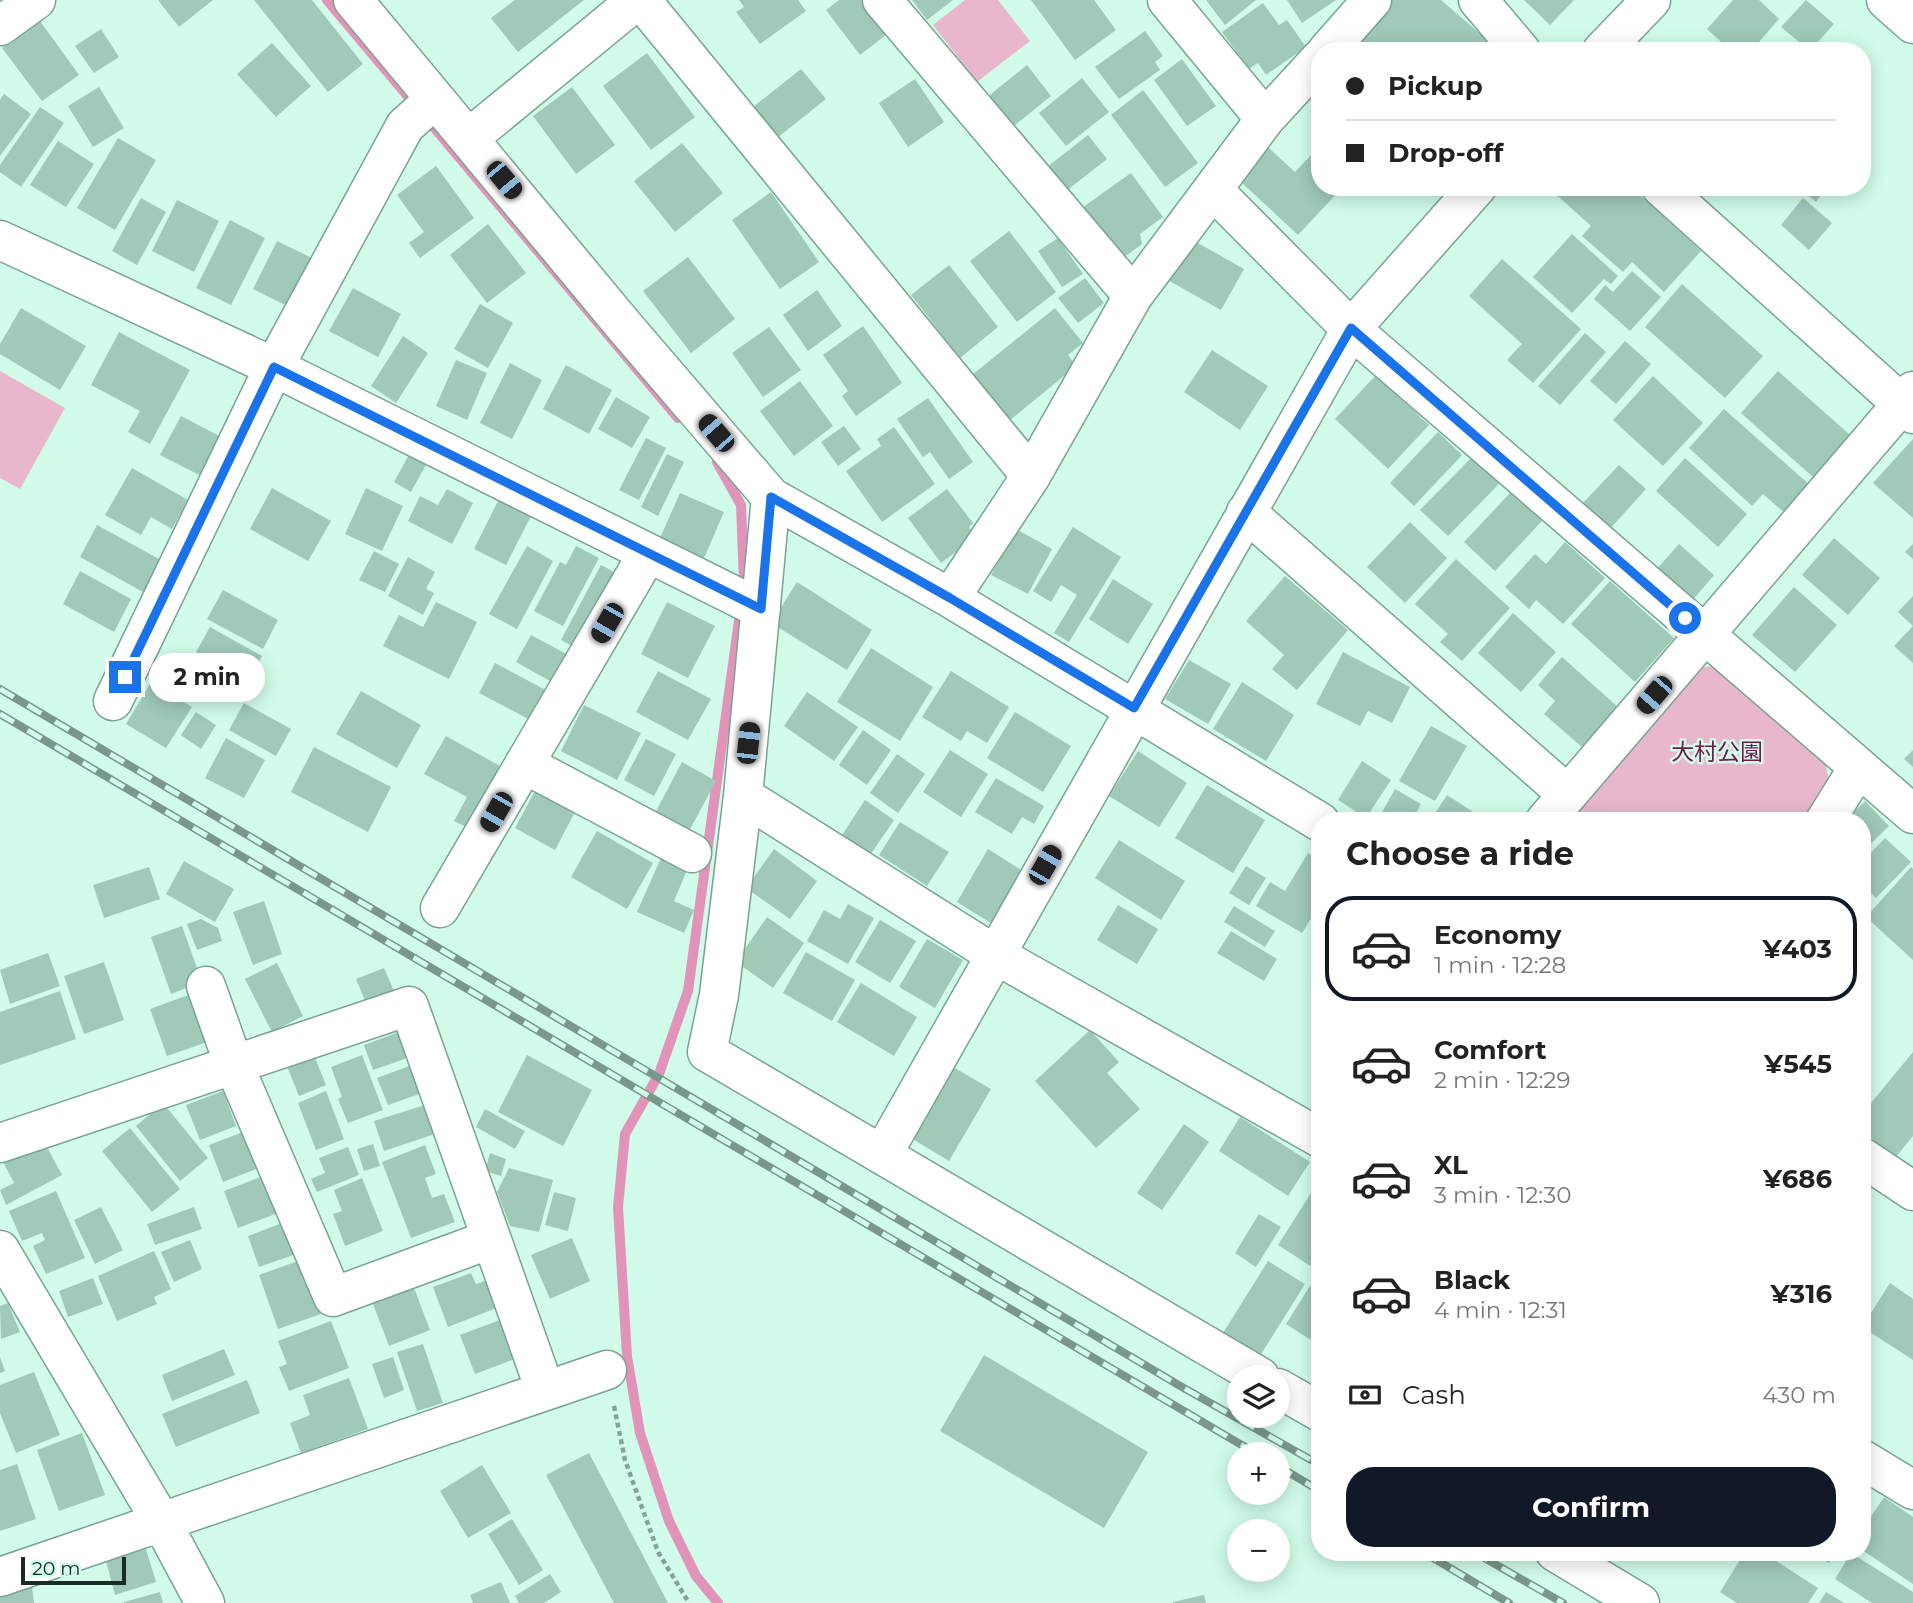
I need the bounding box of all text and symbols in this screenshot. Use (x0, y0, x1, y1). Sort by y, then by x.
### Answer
text: Pickup (1388, 70, 1483, 102)
text: Drop-off (1388, 137, 1503, 169)
car (483, 157, 526, 203)
car (695, 410, 738, 456)
car (588, 600, 627, 646)
route start (1669, 602, 1701, 634)
callout: 2 min (150, 652, 265, 702)
route end (109, 661, 141, 693)
text: 2 min (173, 663, 241, 691)
car (1633, 672, 1676, 718)
car (736, 721, 761, 765)
park label: 大村公園 (1671, 738, 1763, 766)
car (477, 789, 516, 835)
text: Choose a ride (1346, 834, 1574, 873)
car (1026, 842, 1065, 888)
icon: car (1350, 917, 1413, 980)
text: Economy (1434, 919, 1561, 951)
text: ¥403 (1762, 933, 1832, 965)
text: 1 min · 12:28 (1434, 951, 1566, 979)
icon: car (1350, 1032, 1413, 1095)
text: Comfort (1434, 1034, 1546, 1066)
text: ¥545 (1764, 1048, 1832, 1080)
text: 2 min · 12:29 (1434, 1066, 1570, 1094)
icon: car (1350, 1147, 1413, 1210)
text: XL (1434, 1149, 1468, 1181)
text: ¥686 (1763, 1163, 1832, 1195)
text: 3 min · 12:30 (1434, 1181, 1571, 1209)
icon: car (1350, 1262, 1413, 1325)
text: Black (1434, 1264, 1510, 1296)
text: ¥316 (1770, 1278, 1832, 1310)
text: 4 min · 12:31 (1434, 1296, 1567, 1324)
map controls (1227, 1365, 1290, 1582)
button: layers (1227, 1365, 1290, 1428)
icon: cash (1346, 1376, 1384, 1414)
text: Cash (1402, 1379, 1466, 1411)
text: 430 m (1763, 1381, 1836, 1409)
button: + (1227, 1442, 1290, 1505)
button: Confirm (1346, 1467, 1836, 1547)
button: − (1227, 1519, 1290, 1582)
scale bar (21, 1554, 126, 1586)
text: 20 m (32, 1557, 80, 1580)

